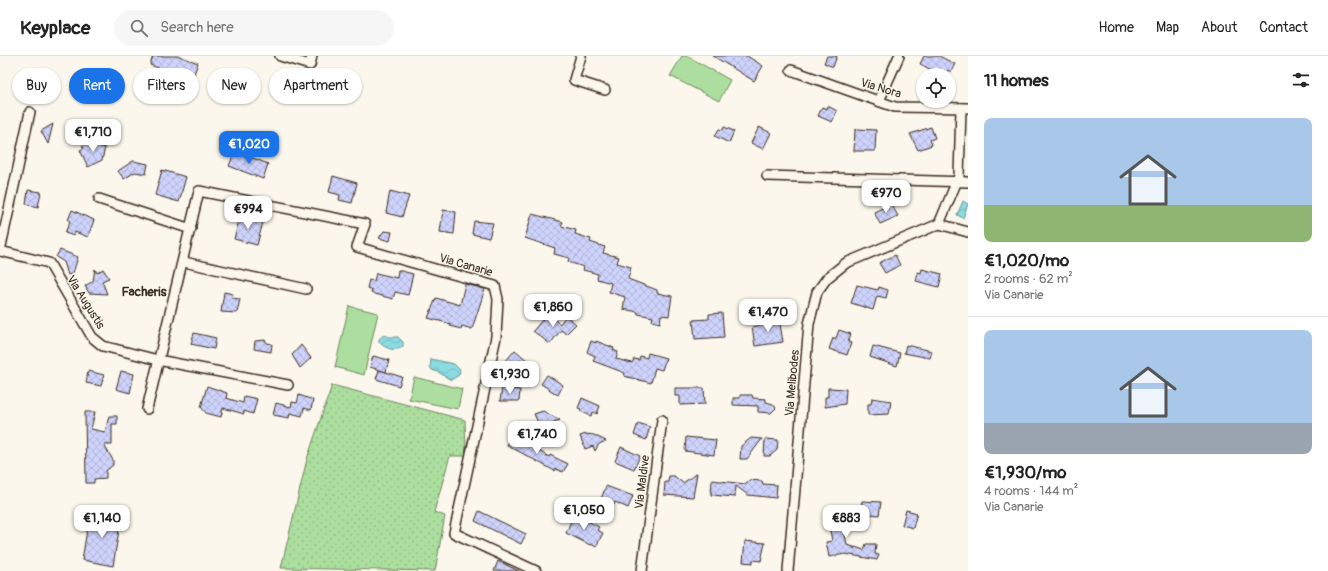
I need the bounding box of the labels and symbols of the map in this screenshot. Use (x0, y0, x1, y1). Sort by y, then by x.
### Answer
street label: Via Nora (859, 75, 903, 102)
pin: €1,710 (60, 119, 126, 153)
pin: €1,020 (216, 131, 282, 165)
pin: €970 (862, 180, 910, 214)
pin: €994 (224, 196, 272, 230)
street label: Via Canarie (437, 251, 494, 280)
street label: Via Augustis (63, 273, 108, 332)
district label: Facheris (122, 284, 167, 300)
pin: €1,860 (520, 294, 586, 328)
pin: €1,470 (735, 299, 801, 333)
street label: Via Melibodes (782, 349, 803, 417)
pin: €1,930 (477, 361, 543, 395)
pin: €1,740 (504, 421, 570, 455)
street label: Via Maldive (632, 454, 653, 510)
pin: €1,050 (551, 497, 617, 531)
pin: €1,140 (69, 505, 135, 539)
pin: €883 (822, 505, 870, 539)

